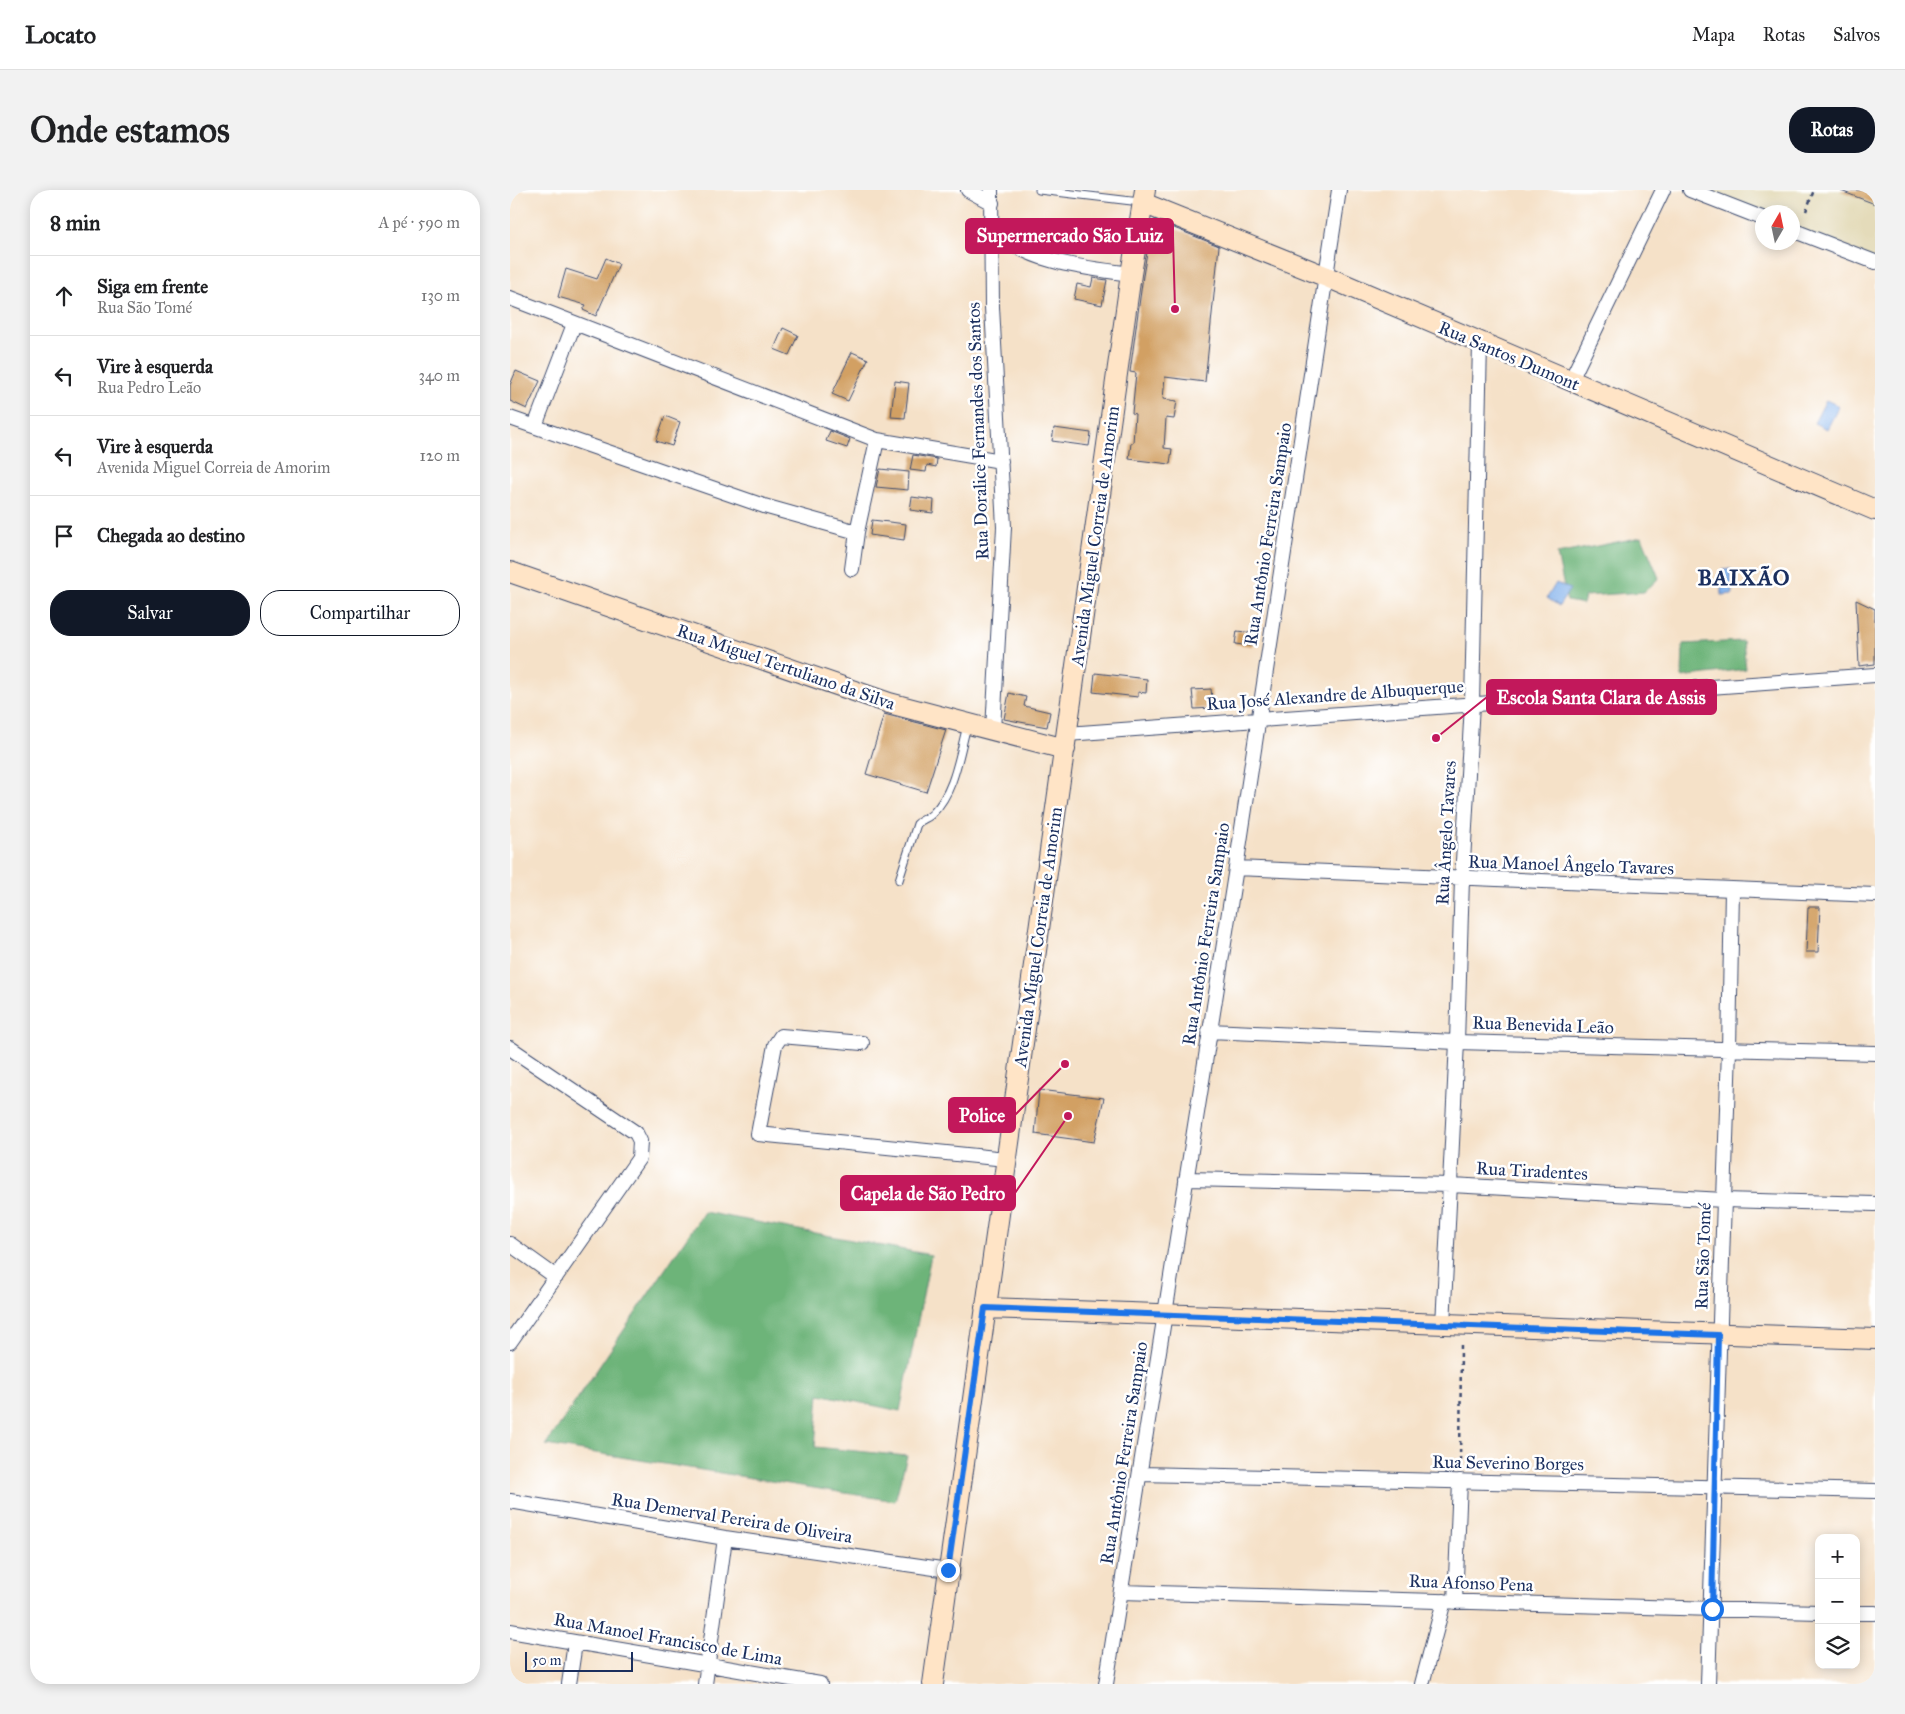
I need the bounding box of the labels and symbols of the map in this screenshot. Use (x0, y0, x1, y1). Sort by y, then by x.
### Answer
north arrow (1755, 205, 1800, 250)
callout: Supermercado São Luiz (966, 219, 1173, 253)
text: Supermercado São Luiz (977, 224, 1164, 248)
street label: Rua Doralice Fernandes dos Santos (963, 302, 993, 560)
street label: Rua Santos Dumont (1435, 316, 1584, 396)
street label: Avenida Miguel Correia de Amorim (1066, 404, 1125, 669)
street label: Rua Antônio Ferreira Sampaio (1240, 421, 1296, 647)
district label: BAIXÃO (1698, 564, 1790, 591)
street label: Rua Miguel Tertuliano da Silva (674, 619, 898, 716)
street label: Rua José Alexandre de Albuquerque (1205, 675, 1465, 716)
callout: Escola Santa Clara de Assis (1487, 680, 1716, 714)
text: Escola Santa Clara de Assis (1496, 686, 1706, 709)
street label: Rua Ângelo Tavares (1430, 760, 1462, 906)
street label: Avenida Miguel Correia de Amorim (1009, 805, 1068, 1070)
street label: Rua Antônio Ferreira Sampaio (1178, 821, 1234, 1047)
street label: Rua Manoel Ângelo Tavares (1468, 849, 1674, 881)
street label: Rua Benevida Leão (1472, 1012, 1614, 1038)
callout: Police (949, 1098, 1015, 1132)
text: Police (959, 1104, 1005, 1127)
street label: Rua Tiradentes (1476, 1157, 1588, 1185)
callout: Capela de São Pedro (841, 1176, 1015, 1210)
text: Capela de São Pedro (851, 1182, 1006, 1206)
street label: Rua São Tomé (1690, 1202, 1716, 1310)
street label: Rua Antônio Ferreira Sampaio (1096, 1340, 1152, 1566)
street label: Rua Severino Borges (1432, 1451, 1584, 1476)
street label: Rua Demerval Pereira de Oliveira (610, 1488, 854, 1548)
route end (937, 1559, 960, 1582)
street label: Rua Afonso Pena (1408, 1570, 1534, 1596)
route start (1701, 1598, 1724, 1621)
street label: Rua Manoel Francisco de Lima (552, 1608, 784, 1670)
scale bar (525, 1649, 632, 1672)

